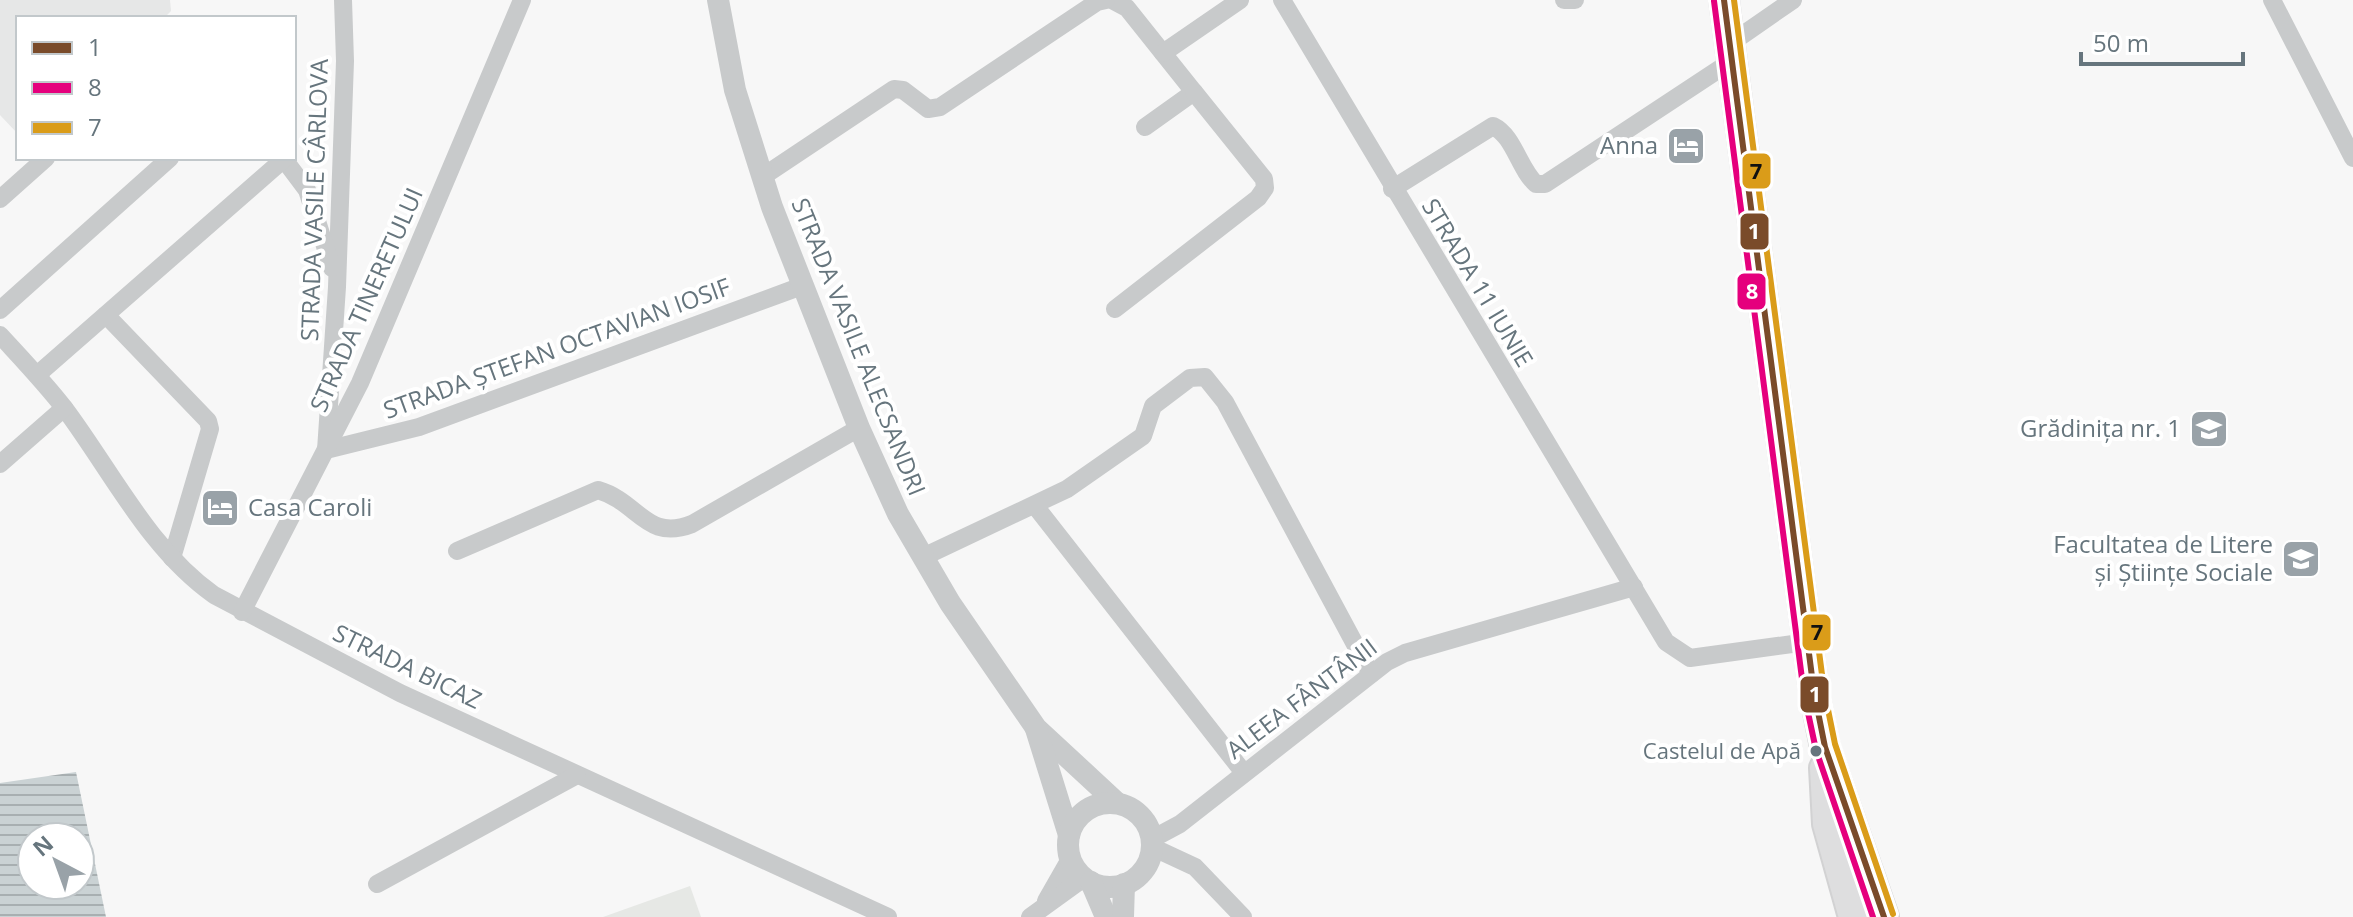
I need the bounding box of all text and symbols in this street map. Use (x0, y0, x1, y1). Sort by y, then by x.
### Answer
legend (16, 16, 296, 160)
scale bar (2081, 16, 2243, 66)
text: 50 m (2093, 26, 2149, 59)
text: 1 (88, 30, 102, 63)
street label: STRADA VASILE CÂRLOVA (292, 57, 335, 342)
text: 8 (88, 70, 102, 103)
text: 7 (88, 110, 102, 143)
hotel icon: Anna (1665, 125, 1707, 167)
place label: Anna (1600, 128, 1658, 161)
line badge: 7 (1741, 152, 1772, 190)
text: 7 (1750, 155, 1762, 185)
street label: STRADA TINERETULUI (301, 182, 430, 417)
street label: STRADA 11 IUNIE (1415, 192, 1542, 373)
street label: STRADA VASILE ALECSANDRI (785, 193, 934, 500)
line badge: 1 (1739, 212, 1770, 251)
text: 1 (1748, 215, 1760, 245)
street label: STRADA ȘTEFAN OCTAVIAN IOSIF (378, 269, 735, 426)
line badge: 8 (1736, 272, 1767, 311)
text: 8 (1746, 275, 1758, 305)
school or university icon: Grădinița nr. 1 (2188, 408, 2230, 450)
place label: Grădinița nr. 1 (2020, 411, 2181, 444)
hotel icon: Casa Caroli (199, 487, 241, 529)
place label: Casa Caroli (248, 490, 372, 523)
place label: Facultatea de Litere și Științe Sociale (2053, 527, 2273, 588)
school or university icon: Facultatea de Litere și Științe Sociale (2280, 538, 2322, 580)
line badge: 7 (1801, 613, 1832, 652)
street label: STRADA BICAZ (328, 615, 487, 716)
text: 7 (1811, 616, 1823, 646)
street label: ALEEA FÂNTÂNII (1219, 630, 1383, 766)
line badge: 1 (1799, 675, 1830, 714)
text: 1 (1809, 678, 1821, 708)
place label: Castelul de Apă (1643, 735, 1801, 765)
marker: Castelul de Apă (1808, 743, 1824, 759)
north arrow (16, 821, 96, 901)
text: N (26, 828, 59, 862)

